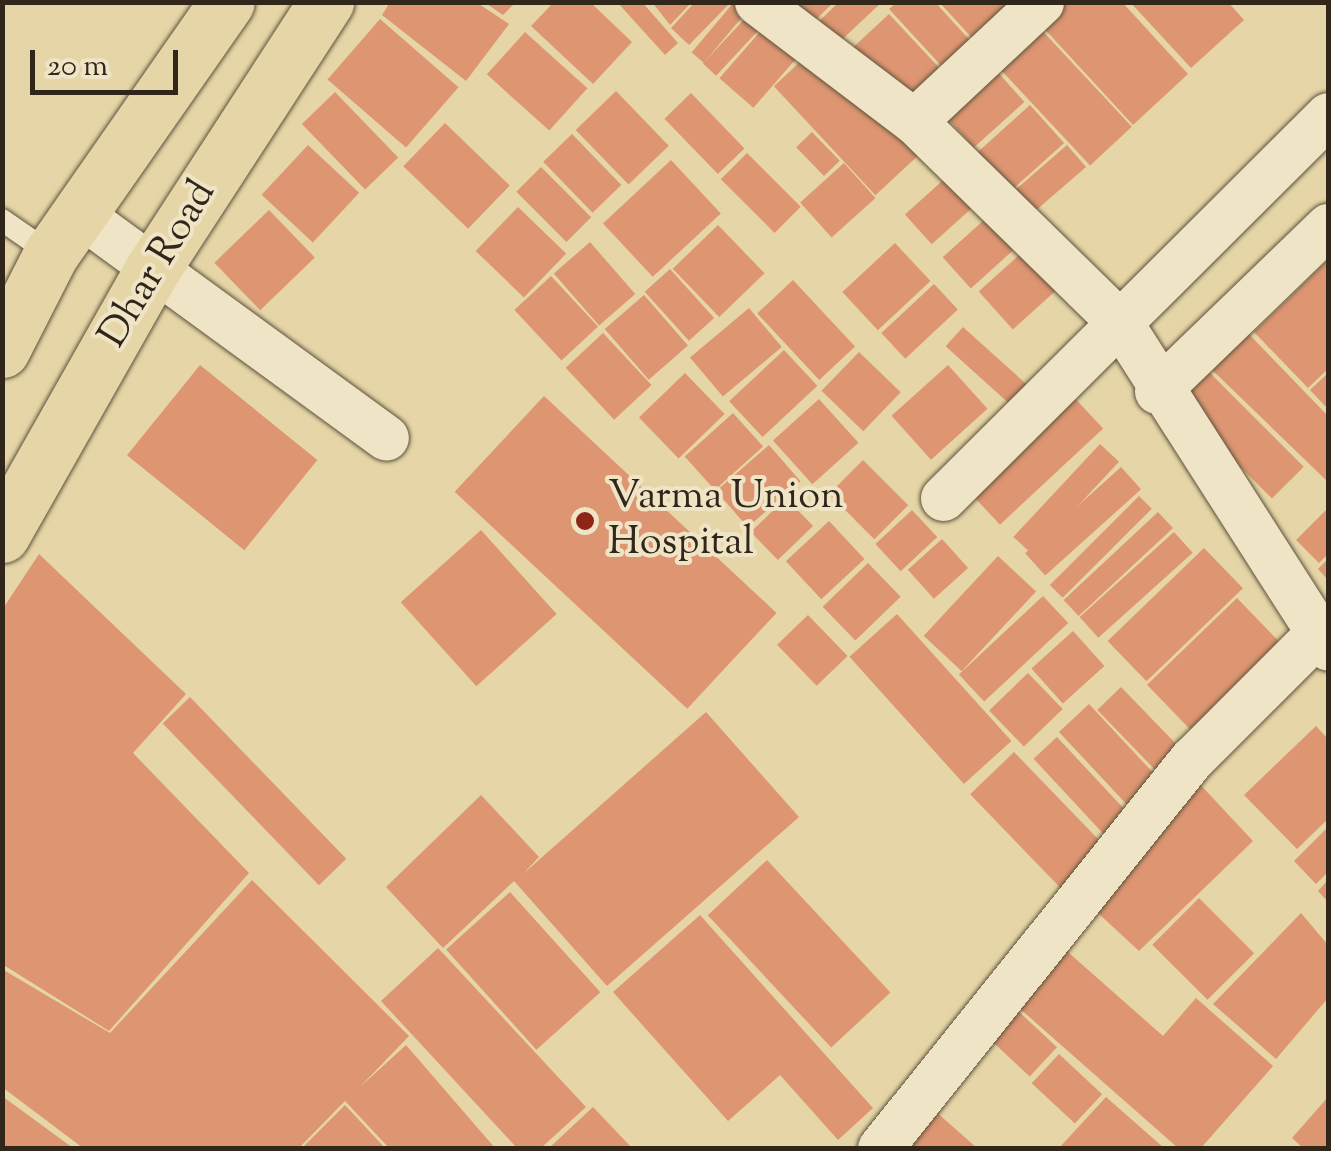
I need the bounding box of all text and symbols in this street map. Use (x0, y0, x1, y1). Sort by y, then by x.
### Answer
scale bar (35, 30, 182, 92)
text: 20 m (47, 46, 108, 89)
street label: Dhar Road (90, 173, 228, 357)
place label: Varma Union Hospital (608, 474, 844, 568)
marker: Varma Union Hospital (572, 508, 598, 534)

